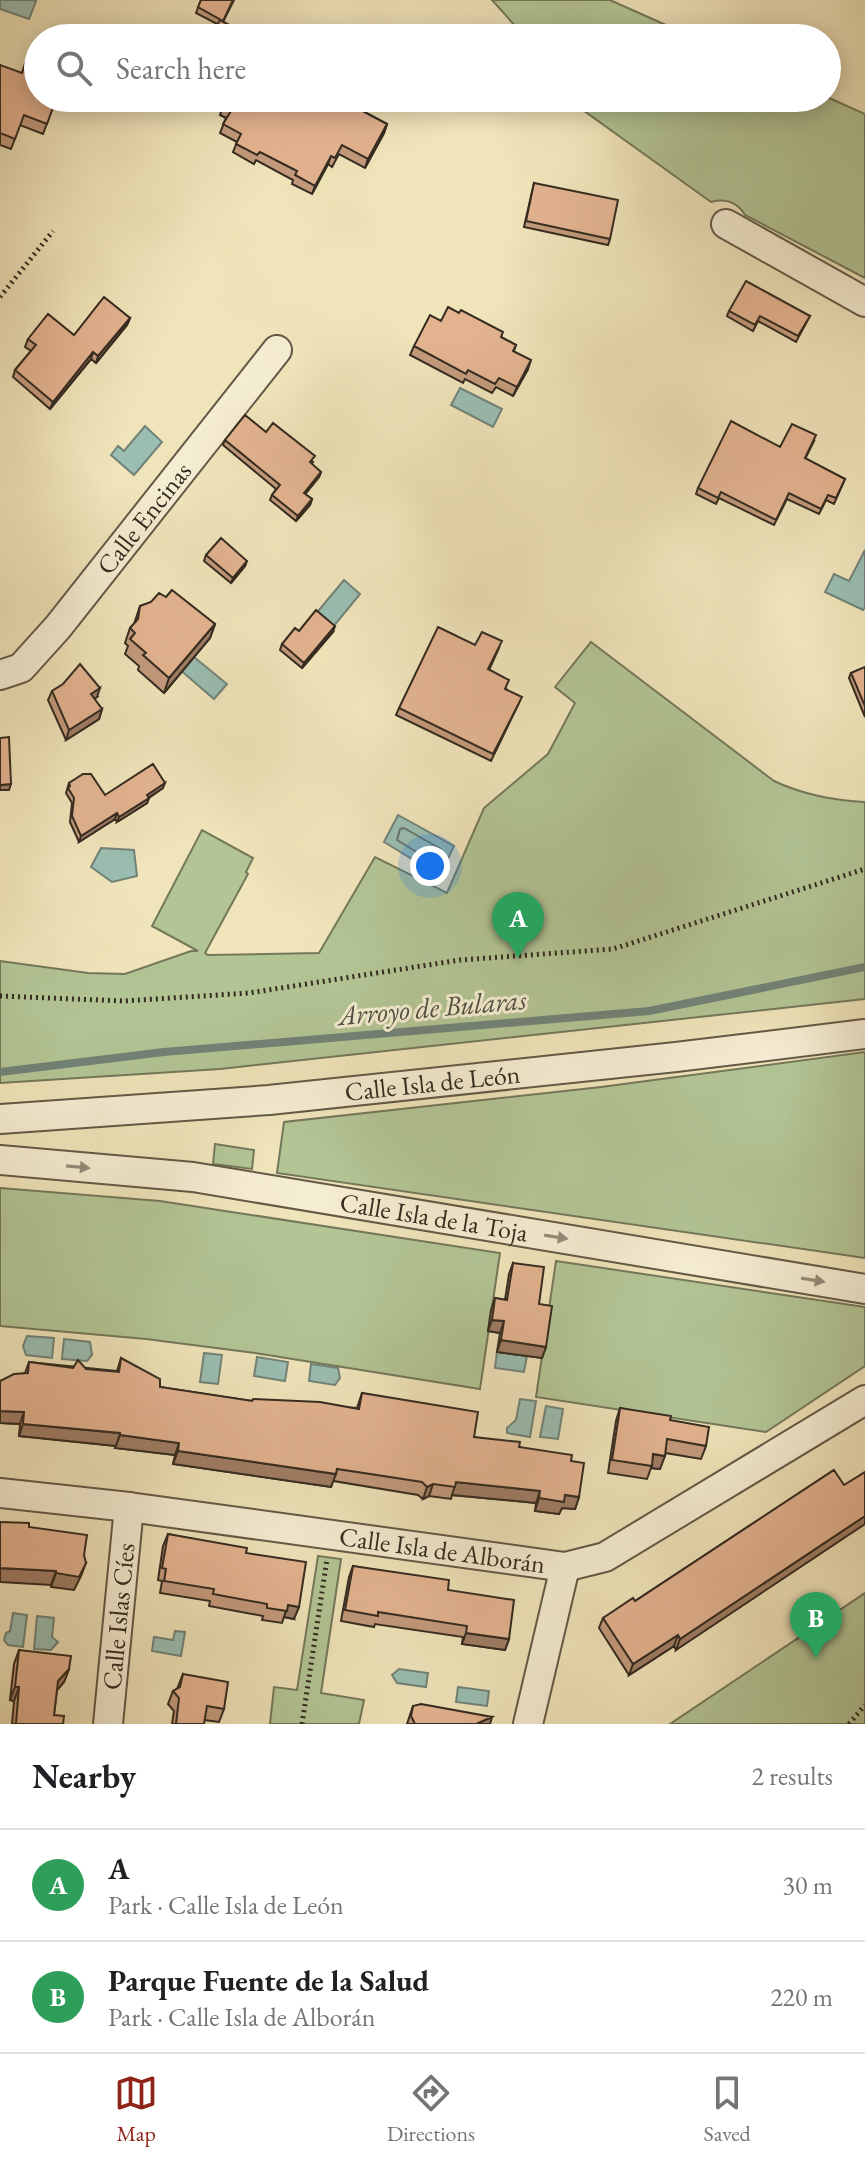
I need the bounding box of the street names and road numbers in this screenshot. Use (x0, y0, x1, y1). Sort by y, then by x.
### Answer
street label: Calle Encinas (89, 455, 199, 582)
street label: Calle Isla de León (343, 1057, 522, 1109)
street label: Calle Isla de la Toja (337, 1185, 531, 1250)
street label: Calle Isla de Alborán (337, 1519, 548, 1581)
street label: Calle Islas Cíes (94, 1541, 142, 1692)

